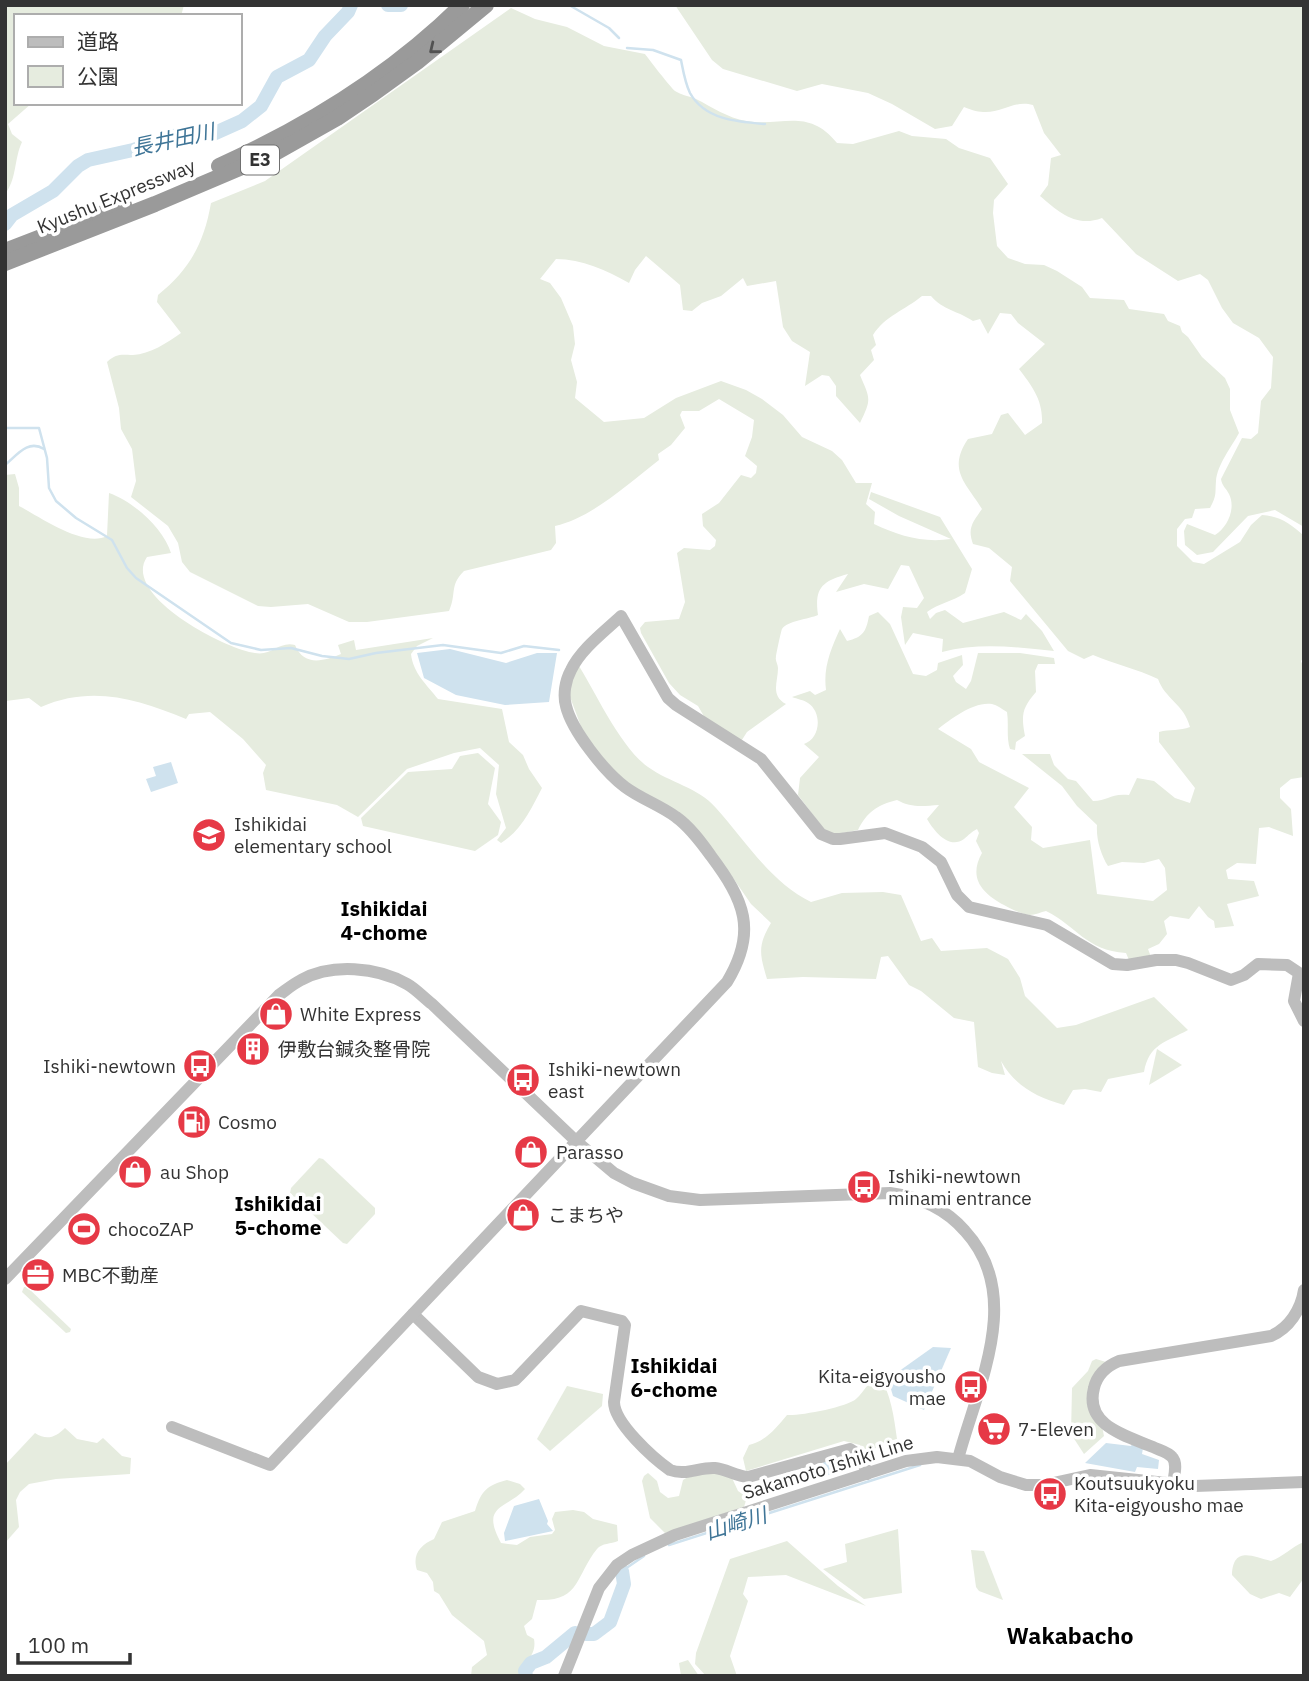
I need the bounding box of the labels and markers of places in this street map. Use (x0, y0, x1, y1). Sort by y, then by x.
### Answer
place label: Ishikidai elementary school (234, 812, 392, 858)
school or university icon: Ishikidai elementary school (190, 816, 228, 854)
shop icon: White Express (257, 995, 295, 1033)
place label: White Express (300, 1002, 421, 1026)
building icon: 伊敷台鍼灸整骨院 (234, 1030, 272, 1068)
place label: 伊敷台鍼灸整骨院 (278, 1037, 430, 1061)
bus stop icon: Ishiki-newtown (181, 1047, 219, 1085)
place label: Ishiki-newtown (43, 1054, 176, 1078)
place label: Ishiki-newtown east (548, 1057, 681, 1103)
bus stop icon: Ishiki-newtown east (504, 1061, 542, 1099)
fuel station icon: Cosmo (175, 1103, 213, 1141)
place label: Cosmo (218, 1110, 277, 1134)
shop icon: Parasso (512, 1133, 550, 1171)
place label: Parasso (556, 1140, 624, 1164)
shop icon: au Shop (116, 1153, 154, 1191)
place label: au Shop (160, 1160, 229, 1184)
place label: Ishiki-newtown minami entrance (888, 1164, 1032, 1210)
bus stop icon: Ishiki-newtown minami entrance (845, 1168, 883, 1206)
shop icon: こまちや (504, 1196, 542, 1234)
place label: こまちや (548, 1203, 624, 1227)
sports icon: chocoZAP (65, 1210, 103, 1248)
place label: chocoZAP (108, 1217, 194, 1241)
office icon: MBC不動産 (19, 1256, 57, 1294)
place label: MBC不動産 (62, 1263, 159, 1287)
place label: Kita-eigyousho mae (818, 1364, 946, 1410)
bus stop icon: Kita-eigyousho mae (952, 1368, 990, 1406)
supermarket icon: 7-Eleven (975, 1410, 1013, 1448)
place label: 7-Eleven (1018, 1417, 1094, 1441)
place label: Koutsuukyoku Kita-eigyousho mae (1074, 1471, 1244, 1517)
bus stop icon: Koutsuukyoku Kita-eigyousho mae (1031, 1475, 1069, 1513)

